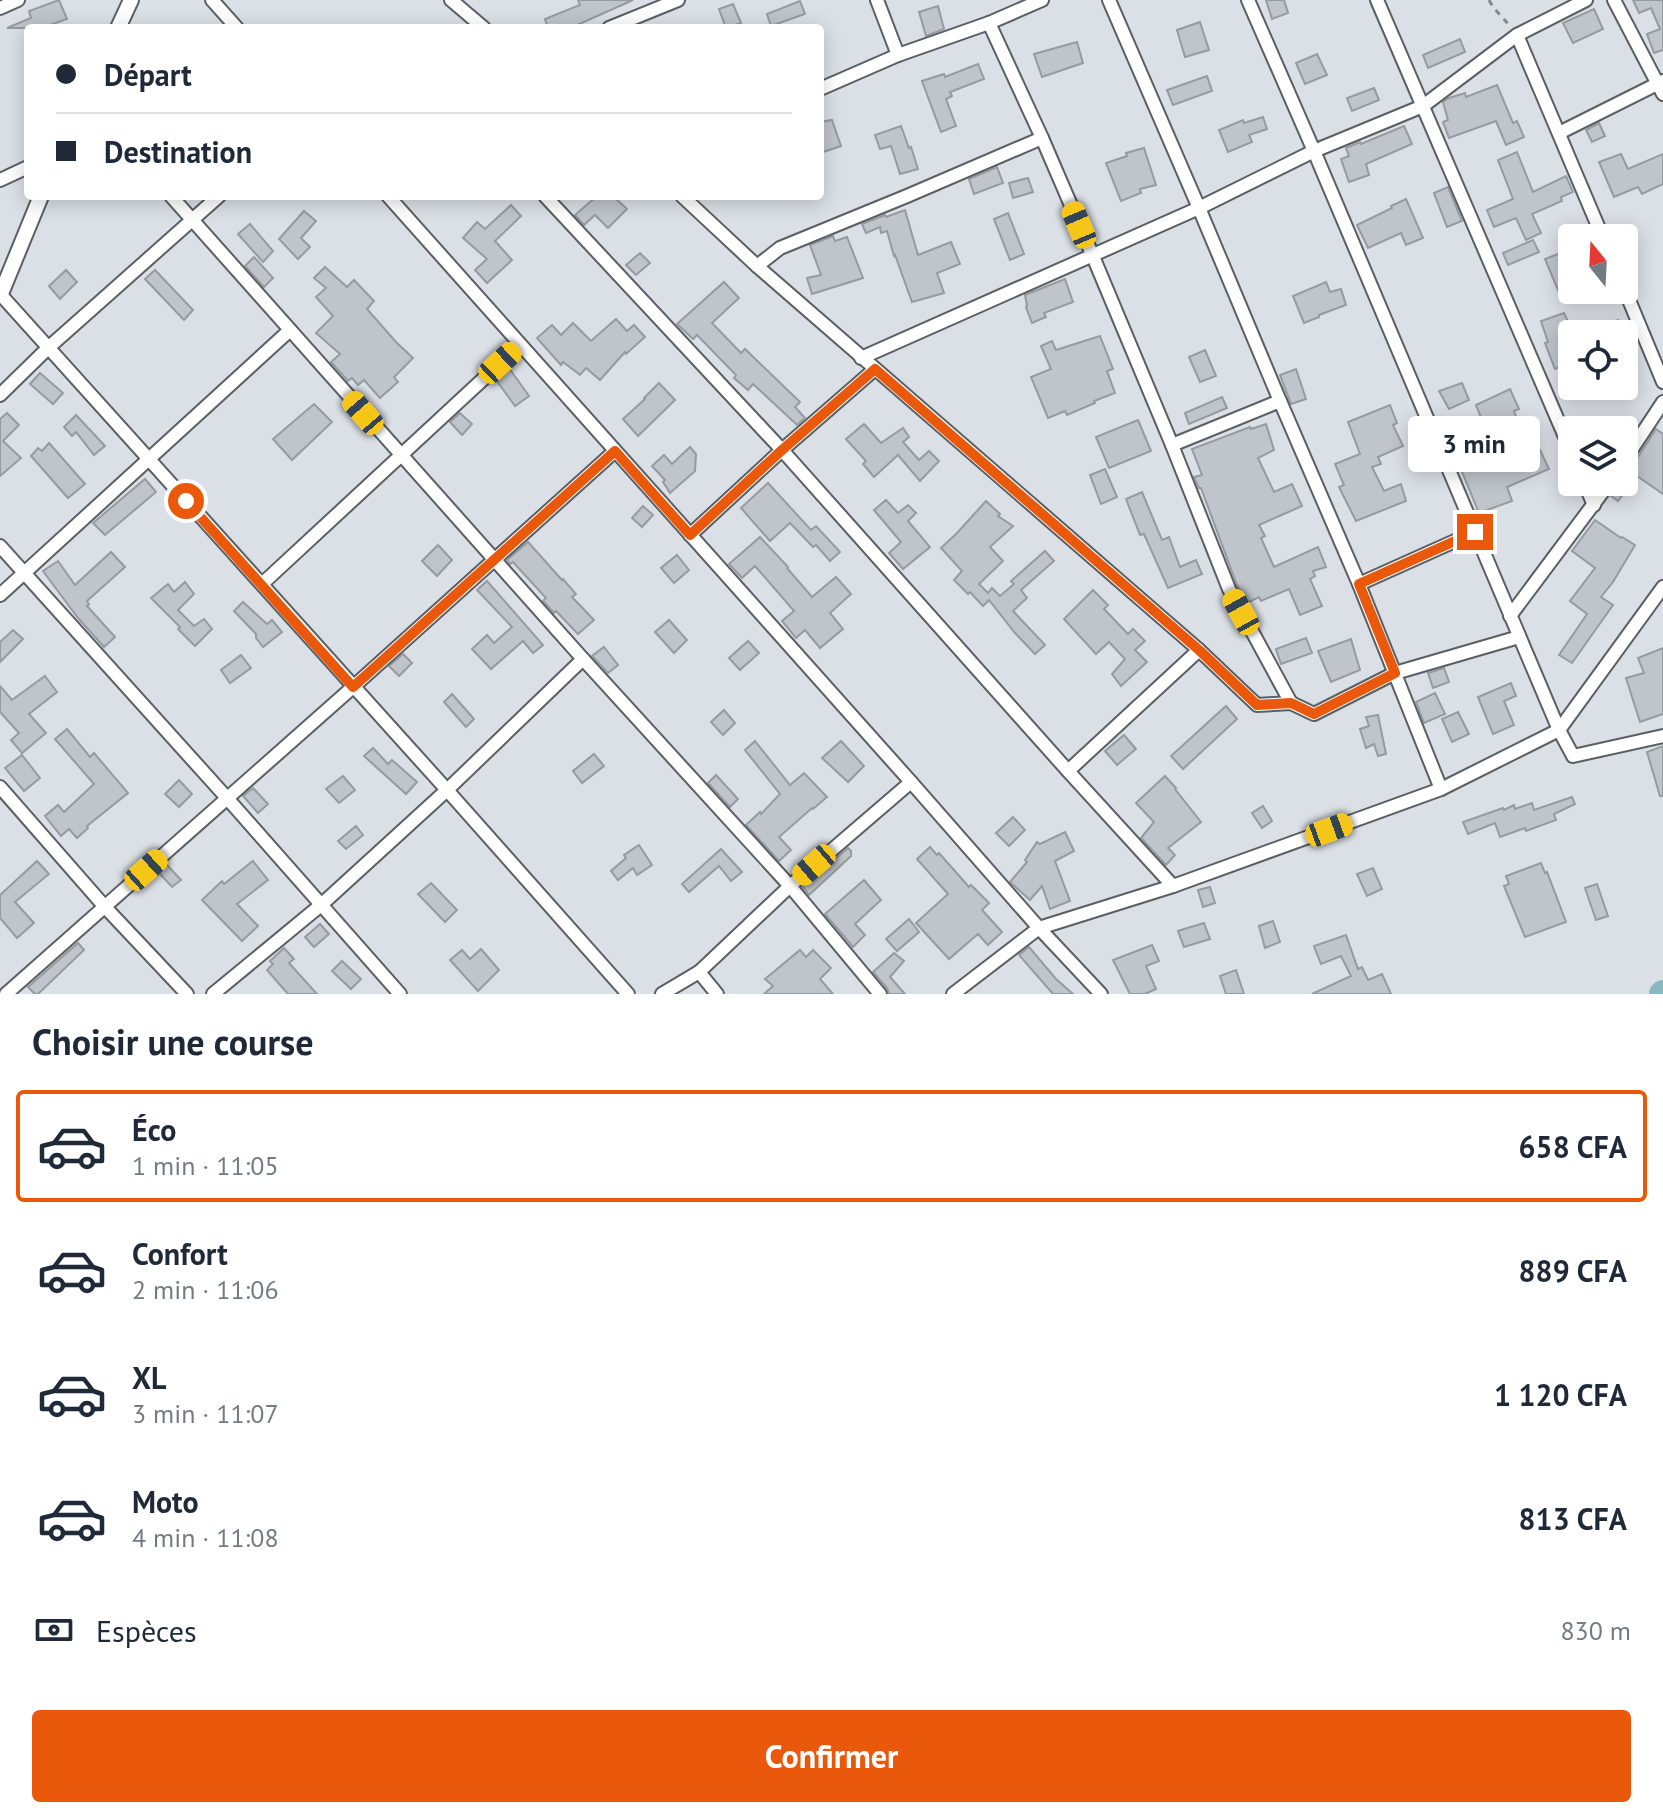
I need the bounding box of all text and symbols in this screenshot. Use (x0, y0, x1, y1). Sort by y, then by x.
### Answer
text: Départ (104, 55, 192, 94)
text: Destination (104, 132, 252, 171)
car (1059, 198, 1099, 252)
north arrow (1558, 224, 1638, 304)
map controls (1558, 224, 1638, 496)
button: locate (1558, 320, 1638, 400)
car (474, 338, 526, 388)
car (338, 387, 388, 439)
callout: 3 min (1409, 416, 1541, 472)
button: layers (1558, 416, 1638, 496)
text: 3 min (1442, 427, 1506, 460)
route start (168, 483, 204, 519)
route end (1457, 514, 1493, 550)
car (1219, 585, 1263, 639)
car (1302, 811, 1356, 849)
car (788, 840, 840, 890)
car (120, 845, 172, 895)
text: Choisir une course (32, 1018, 314, 1065)
icon: car (36, 1110, 108, 1182)
text: Éco (132, 1110, 176, 1149)
text: 658 CFA (1519, 1127, 1627, 1166)
text: 1 min · 11:05 (132, 1149, 279, 1182)
icon: car (36, 1234, 108, 1306)
text: Confort (132, 1234, 228, 1273)
text: 889 CFA (1519, 1251, 1627, 1290)
text: 2 min · 11:06 (132, 1273, 279, 1306)
icon: car (36, 1358, 108, 1430)
text: XL (132, 1358, 166, 1397)
text: 1 120 CFA (1494, 1375, 1627, 1414)
text: 3 min · 11:07 (132, 1397, 279, 1430)
icon: car (36, 1482, 108, 1554)
text: Moto (132, 1482, 199, 1521)
text: 813 CFA (1519, 1499, 1627, 1538)
text: 4 min · 11:08 (132, 1521, 279, 1554)
icon: cash (32, 1608, 76, 1652)
text: Espèces (96, 1611, 197, 1650)
text: 830 m (1560, 1614, 1631, 1647)
button: Confirmer (32, 1710, 1631, 1802)

